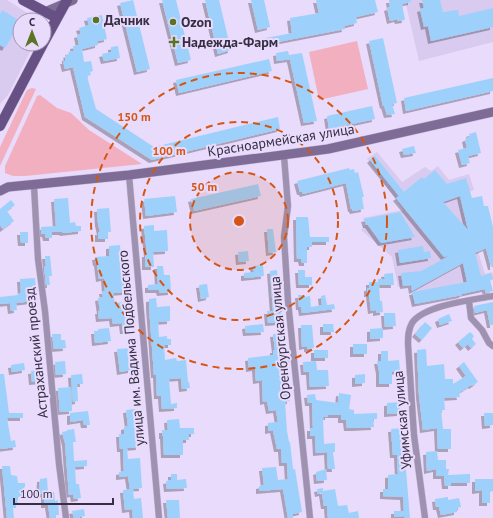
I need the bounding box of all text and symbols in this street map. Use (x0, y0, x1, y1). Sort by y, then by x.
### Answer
place label: Дачник (104, 11, 150, 29)
north arrow (12, 12, 52, 52)
place label: Ozon (181, 13, 212, 31)
text: С (29, 15, 35, 29)
marker: Дачник (91, 15, 101, 25)
marker: Ozon (168, 17, 178, 27)
place label: Надежда-Фарм (182, 33, 278, 51)
marker: Надежда-Фарм (169, 37, 179, 47)
text: 150 m (117, 109, 151, 124)
street label: Красноармейская улица (206, 119, 356, 161)
text: 100 m (152, 143, 186, 158)
text: 50 m (191, 179, 217, 194)
centre of rings (232, 214, 246, 228)
street label: улица им. Вадима Подбельского (113, 249, 149, 447)
street label: Оренбургская улица (266, 275, 294, 401)
street label: Астраханский проезд (20, 286, 52, 419)
street label: Уфимская улица (389, 370, 415, 470)
scale bar (14, 480, 113, 506)
text: 100 m (20, 486, 53, 501)

